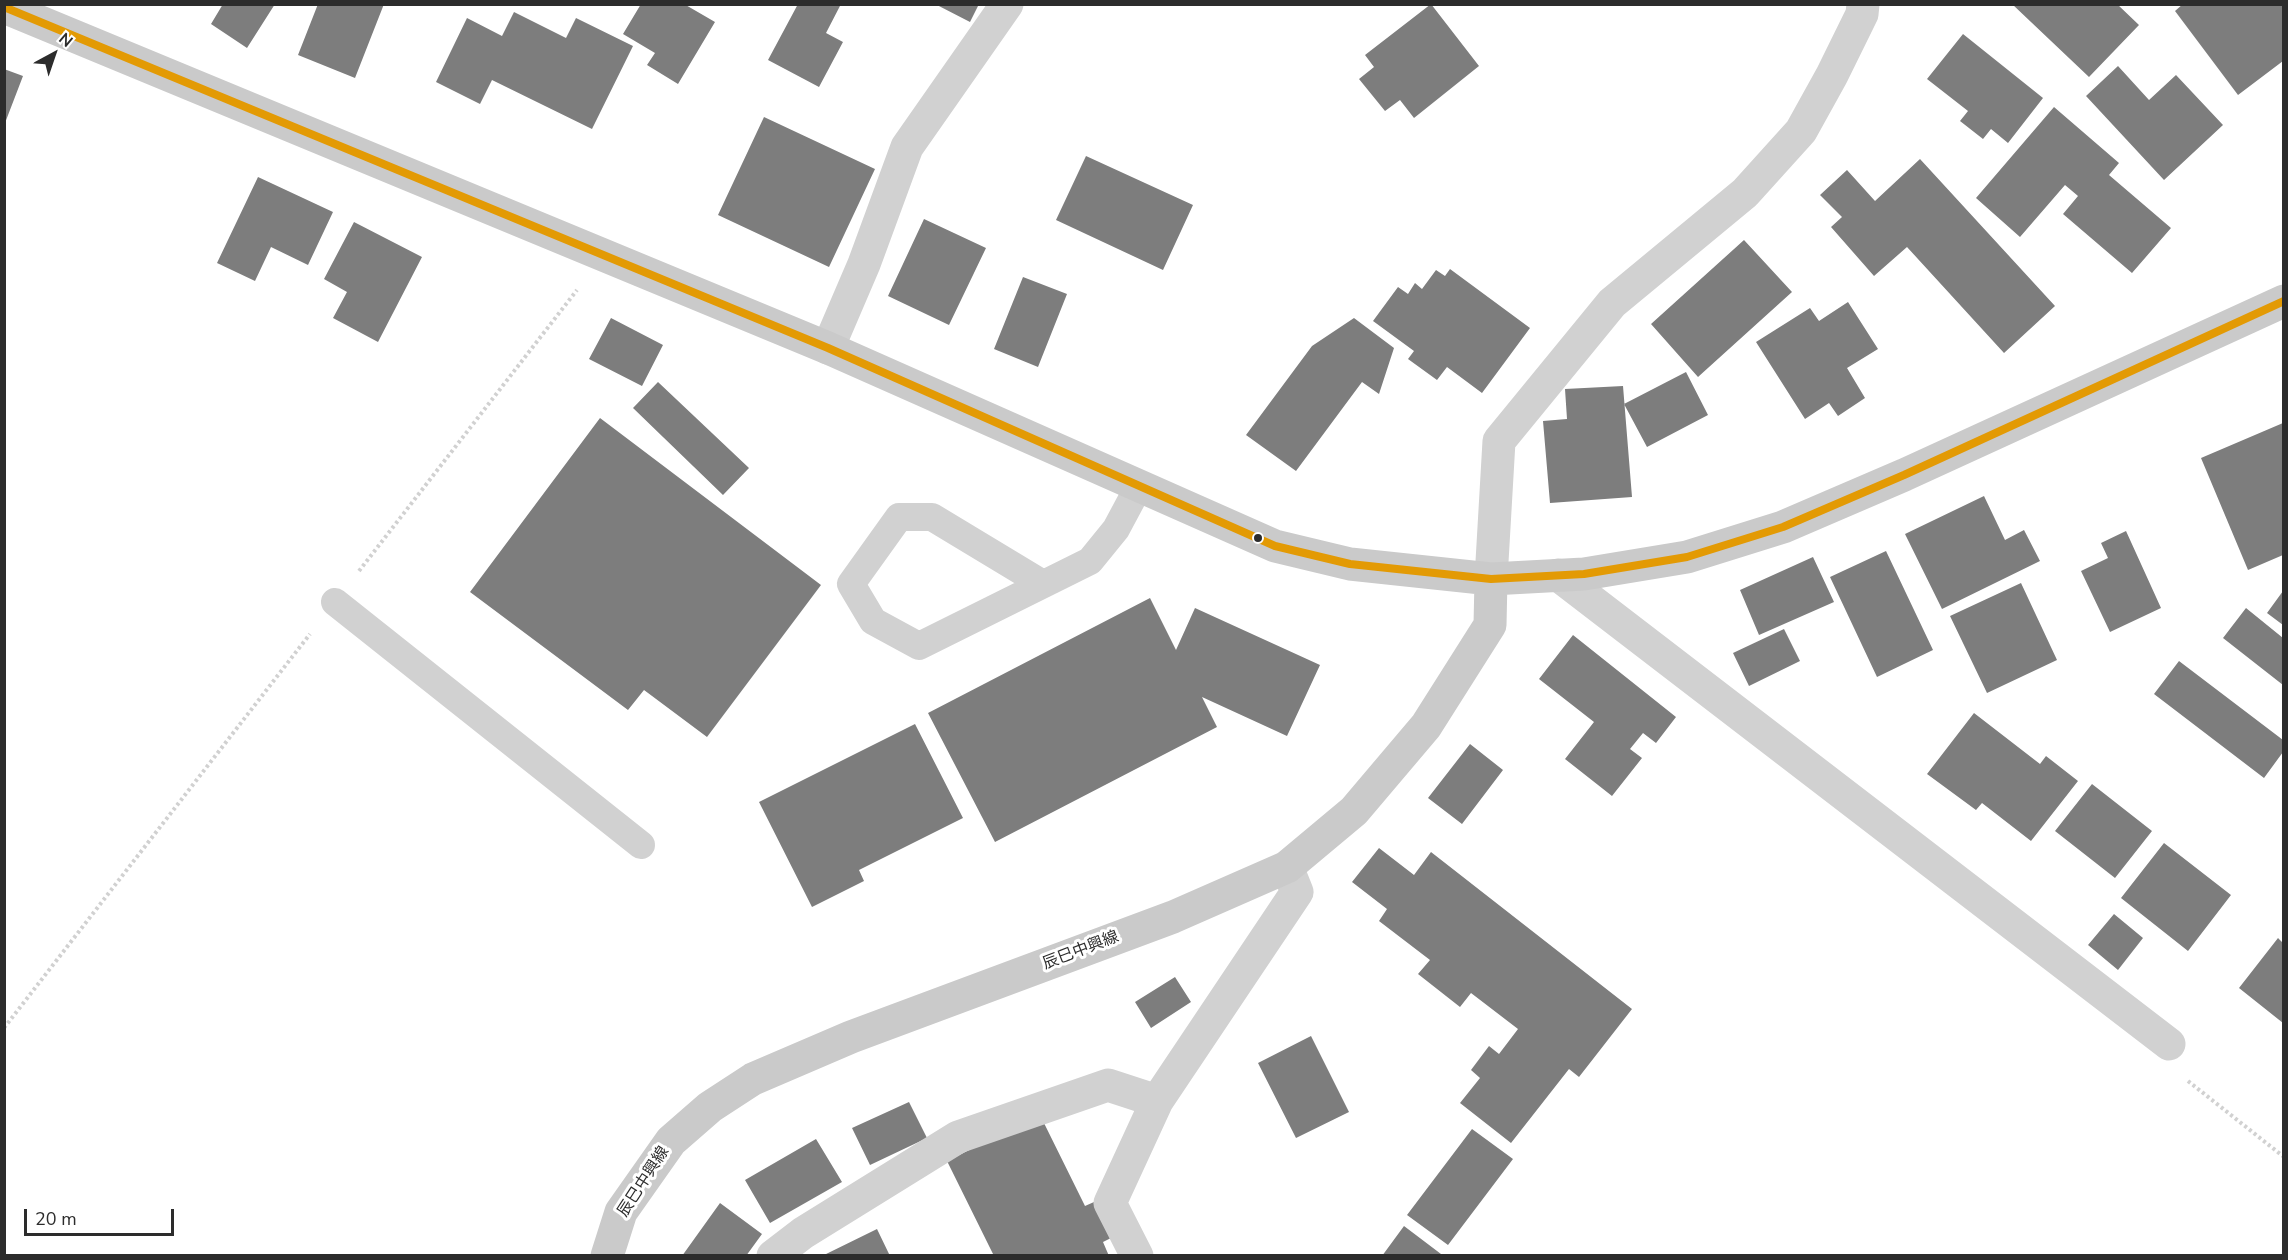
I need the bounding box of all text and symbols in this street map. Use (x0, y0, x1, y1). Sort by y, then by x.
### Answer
north arrow (24, 24, 84, 84)
text: N (54, 28, 77, 52)
unlabelled marker (1252, 532, 1264, 544)
street label: 辰巳中興線 (1040, 928, 1122, 974)
street label: 辰巳中興線 (614, 1143, 674, 1221)
scale bar (27, 1197, 177, 1235)
text: 20 m (35, 1207, 77, 1231)

